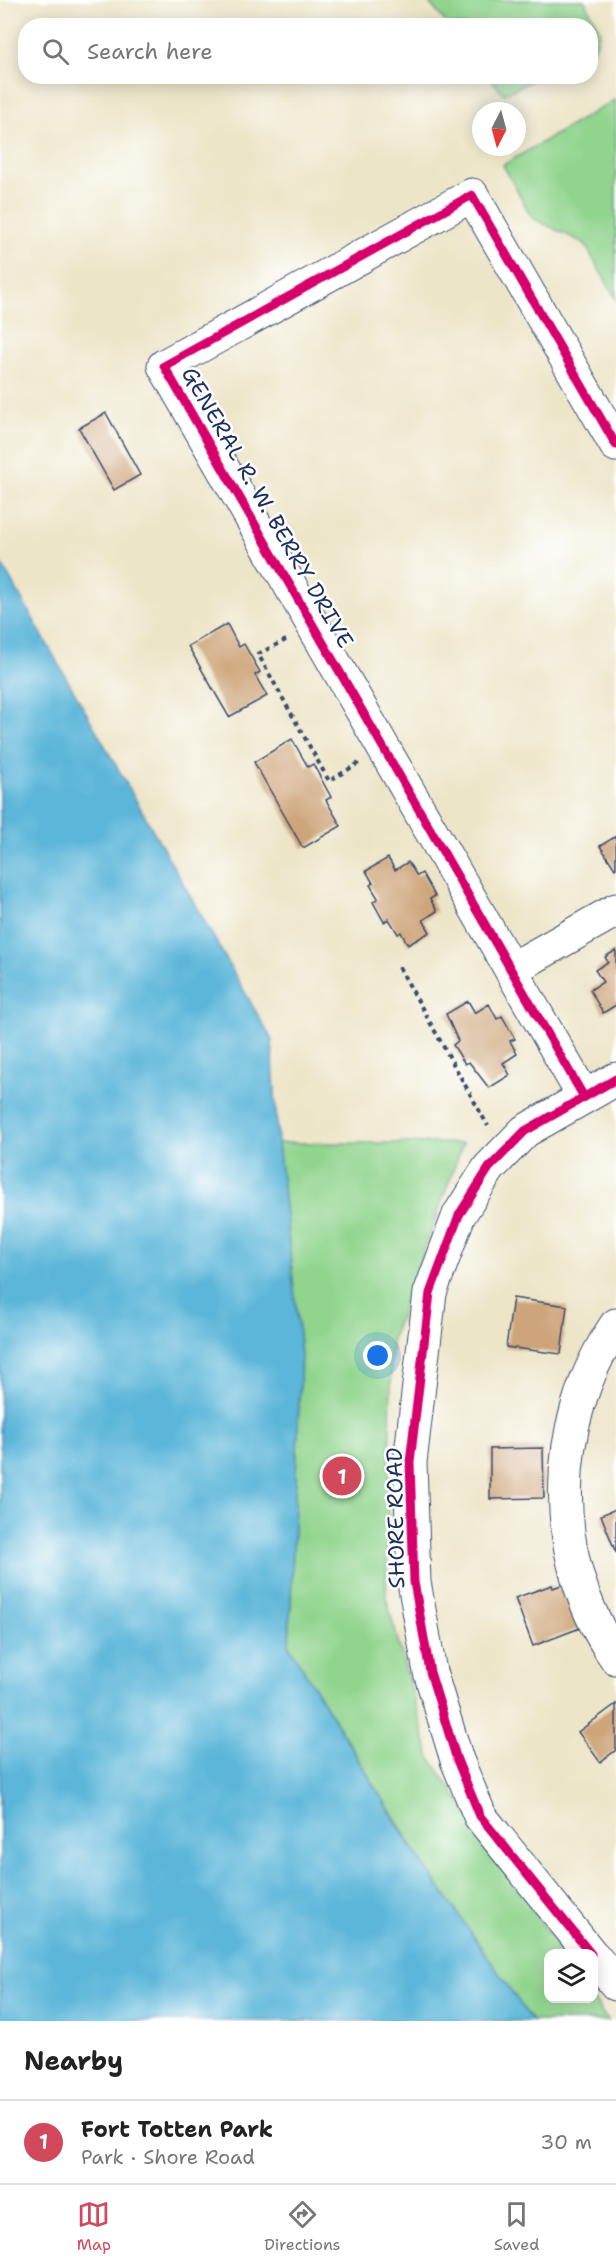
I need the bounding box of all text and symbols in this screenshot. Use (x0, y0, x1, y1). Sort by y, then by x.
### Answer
search box (18, 18, 598, 84)
icon: search (39, 35, 72, 68)
text: Search here (87, 37, 213, 66)
north arrow (472, 102, 526, 156)
street label: GENERAL R. W. BERRY DRIVE (175, 361, 360, 653)
your location (363, 1341, 392, 1370)
street label: SHORE ROAD (380, 1447, 411, 1589)
pin: 1 (322, 1454, 362, 1498)
map controls (544, 1949, 598, 2003)
button: layers (544, 1949, 598, 2003)
text: Nearby (24, 2043, 123, 2078)
text: Fort Totten Park (81, 2115, 273, 2144)
text: 1 (39, 2129, 48, 2155)
text: 30 m (540, 2129, 592, 2155)
text: Park · Shore Road (81, 2144, 255, 2170)
tab: Map (77, 2198, 111, 2255)
tab: Directions (264, 2198, 341, 2255)
tab: Saved (494, 2198, 539, 2255)

